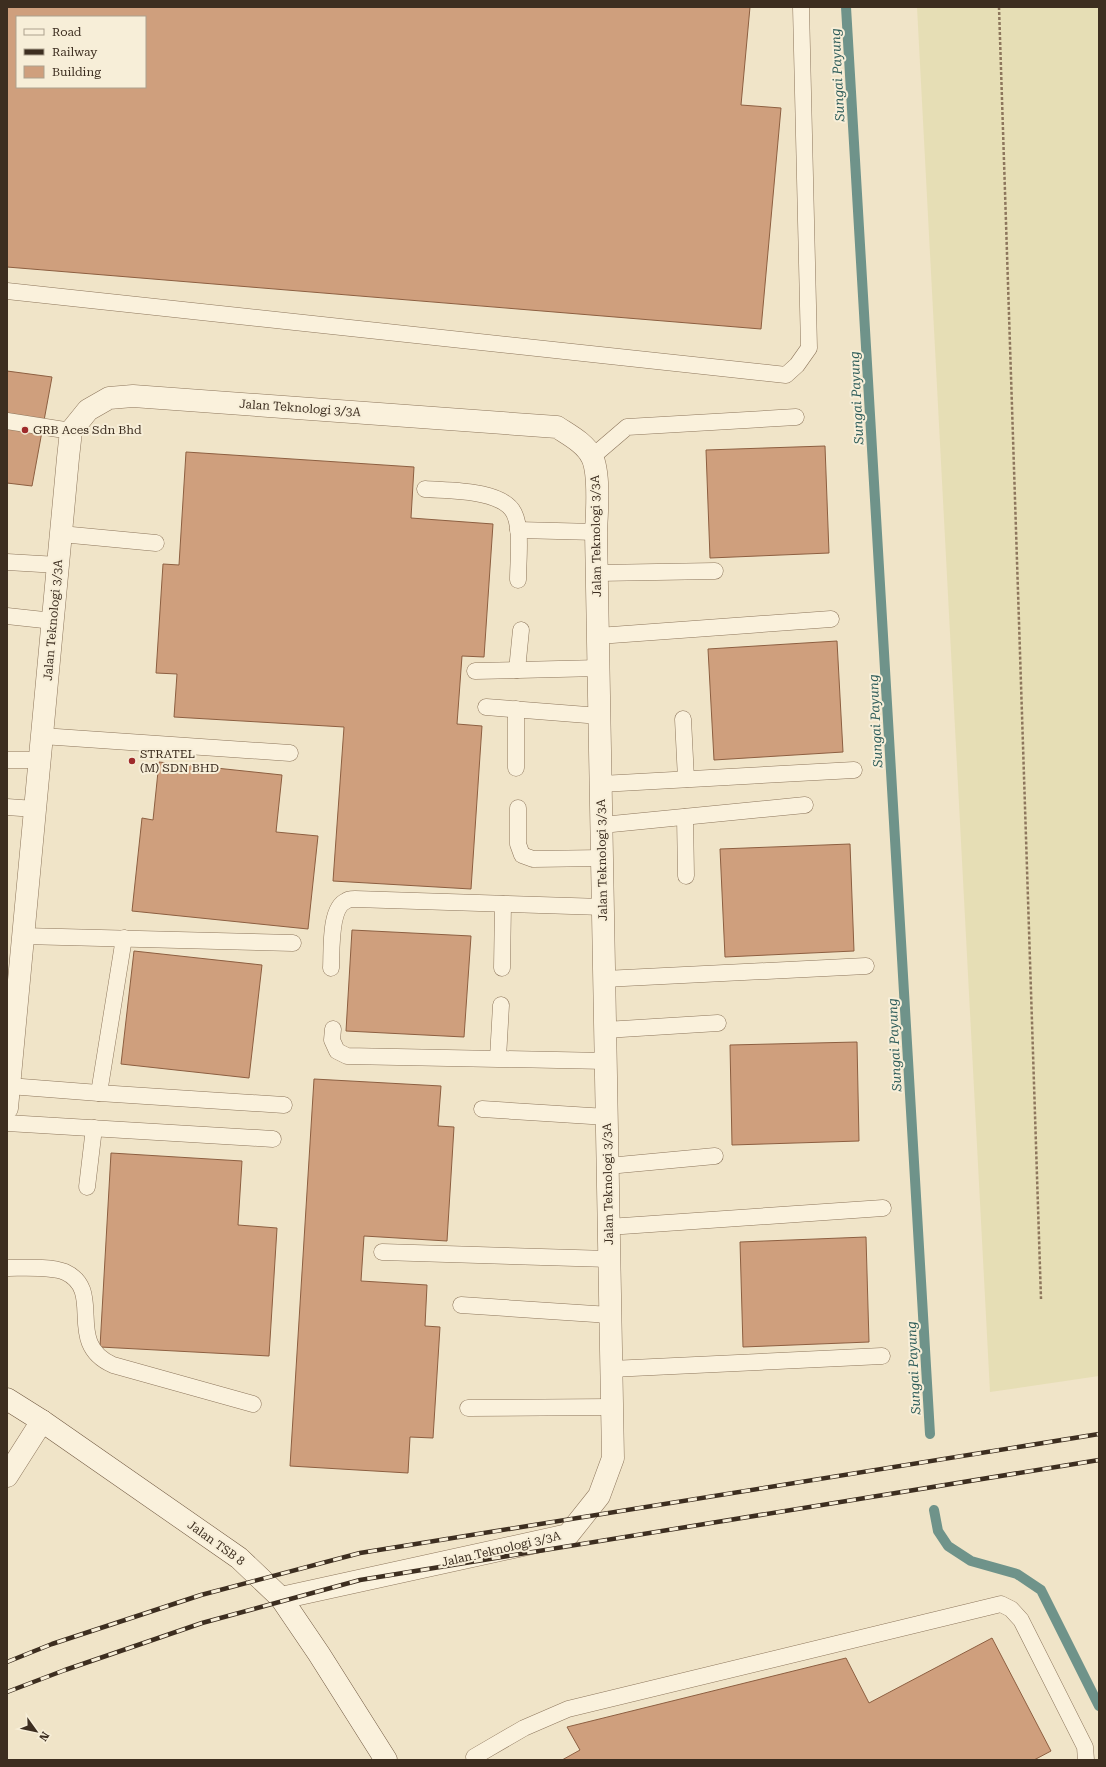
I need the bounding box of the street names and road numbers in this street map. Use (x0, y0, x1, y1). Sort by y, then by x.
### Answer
street label: Jalan Teknologi 3/3A (239, 397, 362, 419)
street label: Jalan Teknologi 3/3A (588, 474, 604, 597)
street label: Jalan Teknologi 3/3A (41, 558, 65, 681)
street label: Jalan Teknologi 3/3A (594, 798, 610, 921)
street label: Jalan Teknologi 3/3A (600, 1122, 616, 1245)
street label: Jalan TSB 8 (185, 1518, 248, 1569)
street label: Jalan Teknologi 3/3A (440, 1528, 563, 1570)

